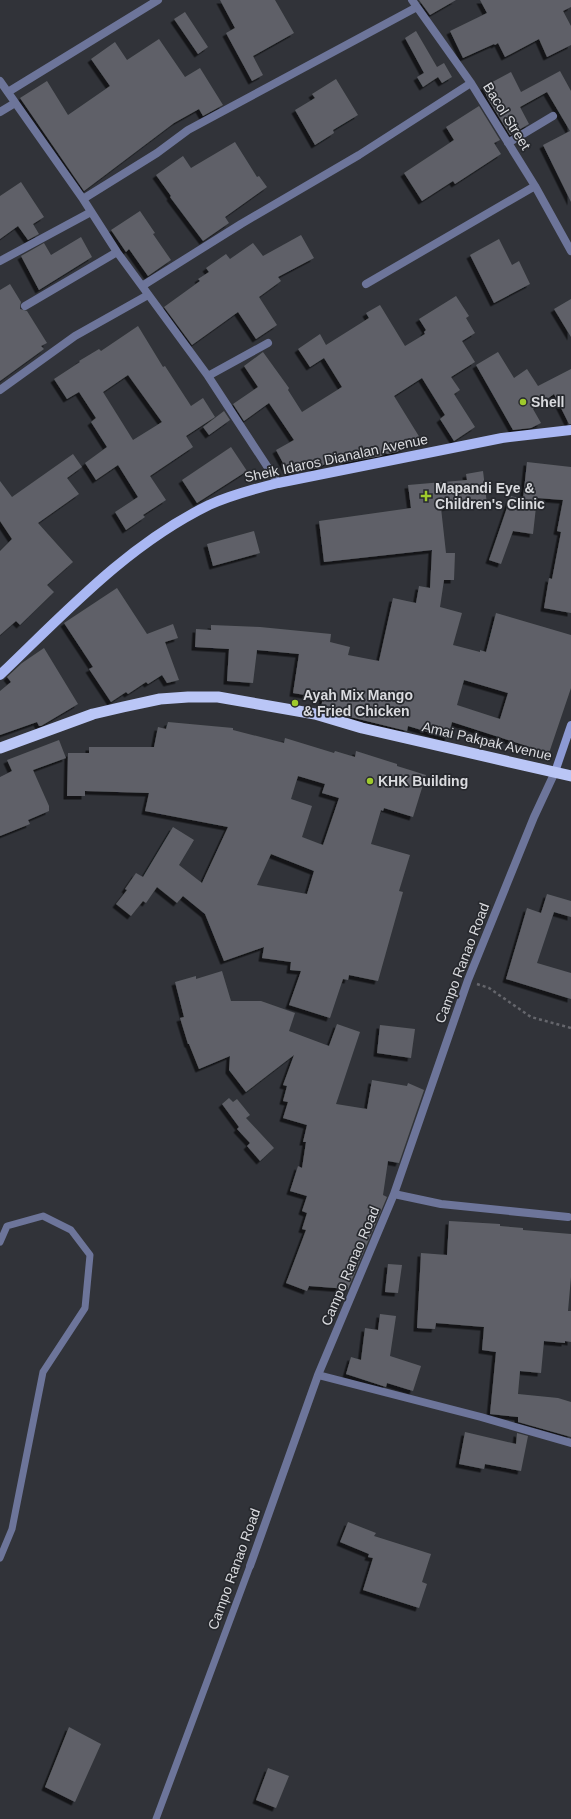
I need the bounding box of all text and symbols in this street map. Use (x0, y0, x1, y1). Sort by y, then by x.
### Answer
street label: Bacol Street (480, 79, 534, 153)
place label: Shell (531, 394, 564, 410)
marker: Shell (518, 397, 528, 407)
street label: Sheik Idaros Dianalan Avenue (243, 431, 429, 485)
place label: Mapandi Eye & Children's Clinic (435, 480, 545, 512)
marker: Mapandi Eye & Children's Clinic (420, 490, 432, 502)
place label: Ayah Mix Mango & Fried Chicken (303, 687, 413, 719)
marker: Ayah Mix Mango & Fried Chicken (290, 698, 300, 708)
street label: Amai Pakpak Avenue (420, 718, 554, 764)
place label: KHK Building (378, 773, 468, 789)
marker: KHK Building (365, 776, 375, 786)
street label: Campo Ranao Road (432, 901, 492, 1025)
street label: Campo Ranao Road (318, 1204, 382, 1328)
street label: Campo Ranao Road (205, 1506, 263, 1632)

